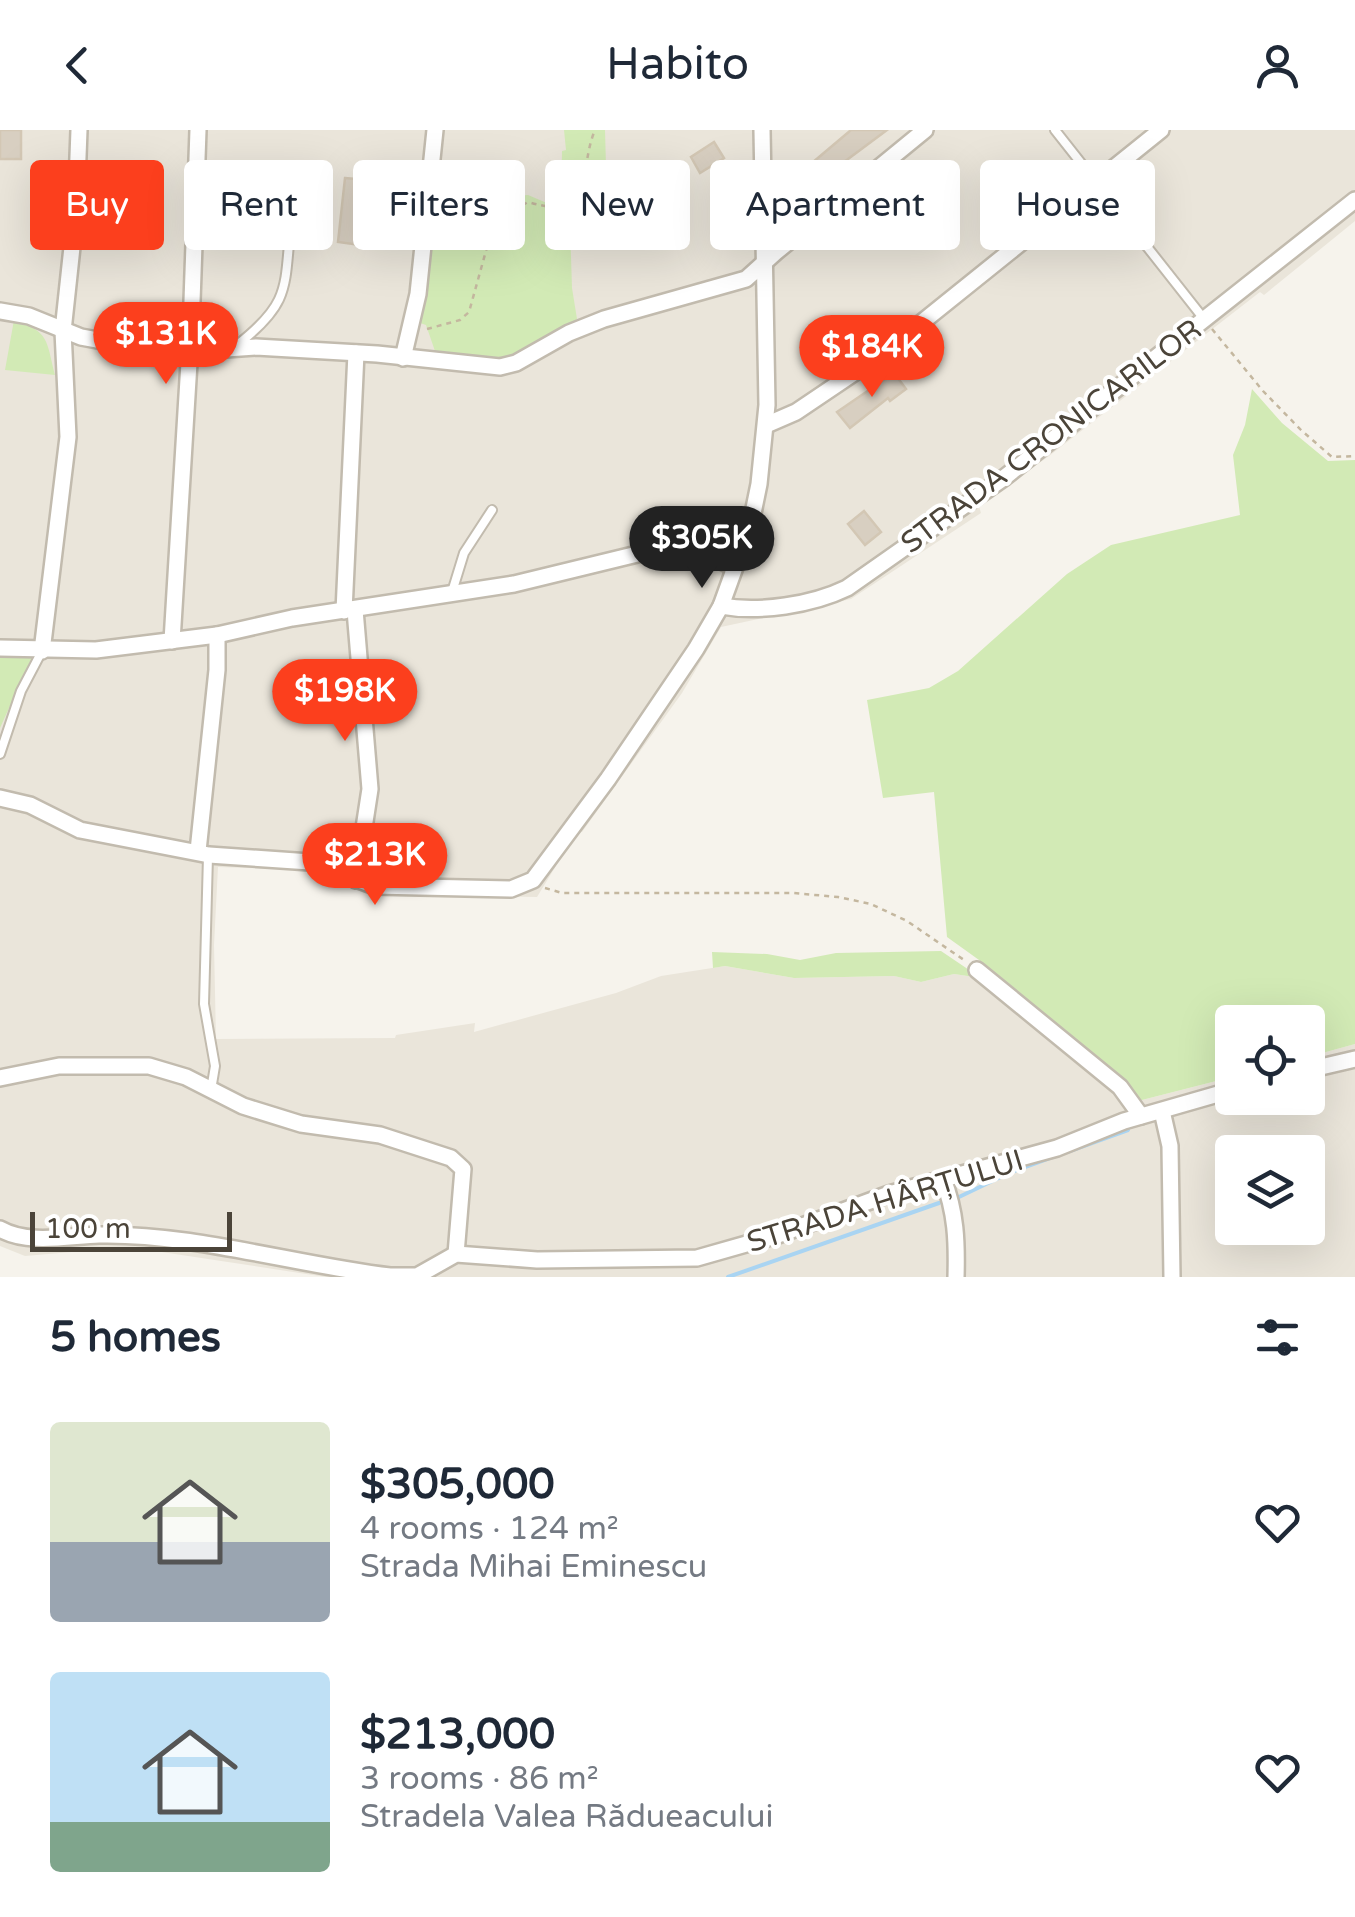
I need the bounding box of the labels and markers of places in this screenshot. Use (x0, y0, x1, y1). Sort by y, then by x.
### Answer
pin: $131K (96, 302, 236, 387)
pin: $184K (802, 315, 942, 400)
pin: $305K (632, 506, 772, 591)
pin: $198K (275, 659, 415, 744)
pin: $213K (305, 823, 445, 908)

